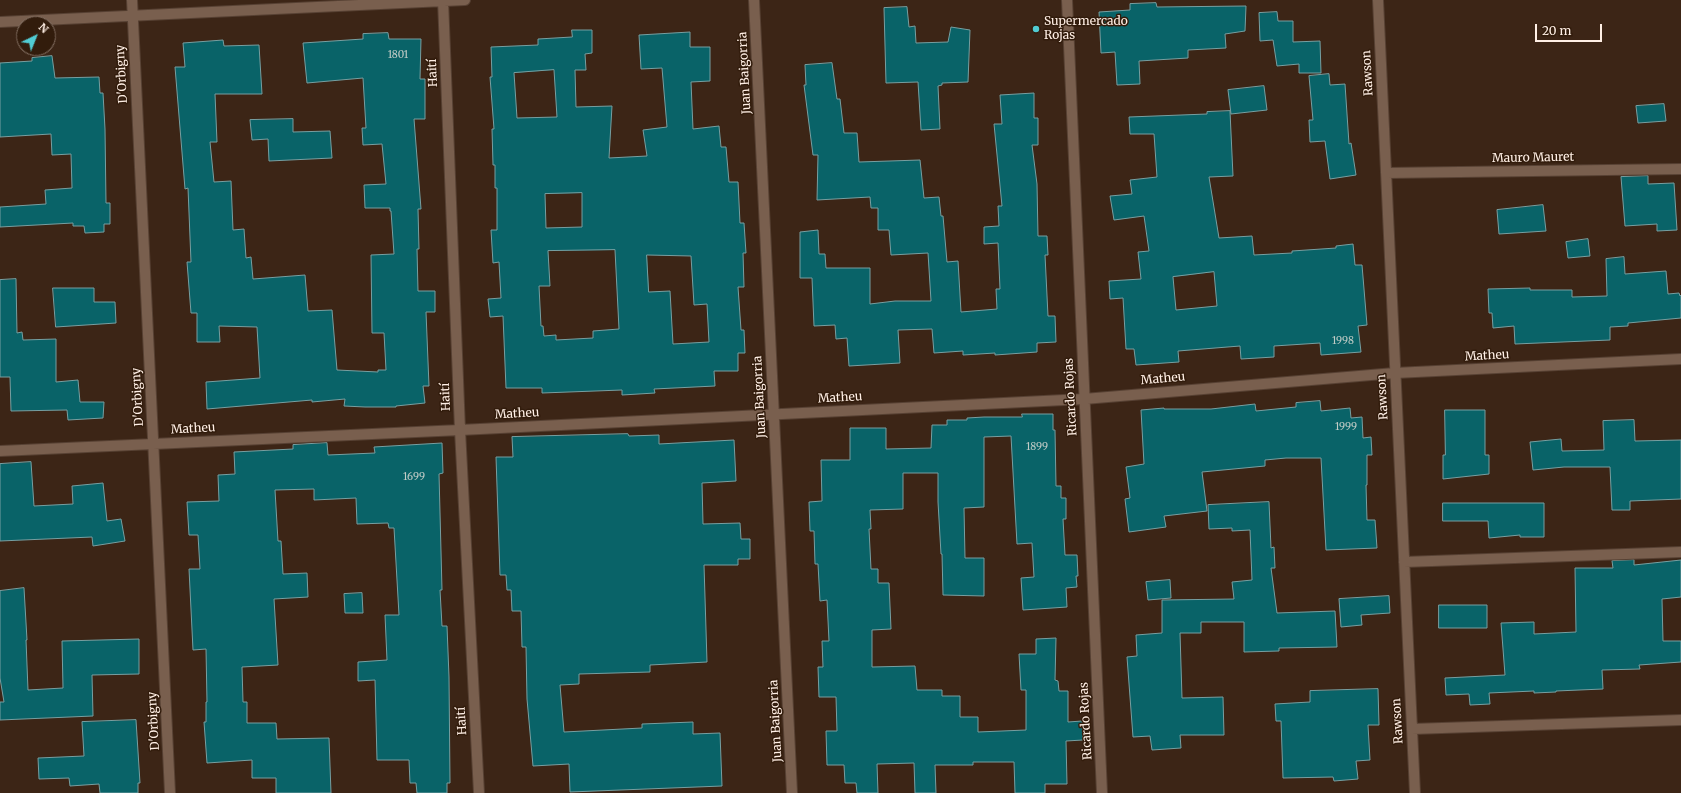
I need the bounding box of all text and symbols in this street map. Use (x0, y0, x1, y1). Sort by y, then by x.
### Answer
place label: Supermercado Rojas (1044, 15, 1128, 43)
north arrow (16, 16, 56, 56)
scale bar (1537, 16, 1604, 42)
text: N (36, 20, 51, 36)
text: 20 m (1542, 23, 1571, 38)
marker: Supermercado Rojas (1031, 24, 1041, 34)
street label: Juan Baigorria (736, 31, 754, 115)
street label: D'Orbigny (113, 44, 131, 104)
house number: 1801 (388, 49, 408, 61)
street label: Rawson (1360, 50, 1376, 96)
street label: Haití (425, 59, 441, 87)
street label: Mauro Mauret (1492, 150, 1574, 166)
house number: 1998 (1332, 335, 1354, 347)
street label: Matheu (1464, 348, 1510, 364)
street label: Juan Baigorria (751, 355, 769, 439)
street label: Ricardo Rojas (1062, 358, 1080, 436)
street label: D'Orbigny (129, 367, 147, 427)
street label: Matheu (1140, 370, 1186, 388)
street label: Rawson (1375, 374, 1391, 420)
street label: Haití (438, 383, 454, 411)
street label: Matheu (817, 390, 863, 406)
street label: Matheu (494, 406, 540, 422)
street label: Matheu (170, 421, 216, 437)
house number: 1999 (1335, 421, 1357, 433)
house number: 1899 (1026, 441, 1048, 453)
house number: 1699 (403, 471, 425, 483)
street label: Juan Baigorria (767, 679, 785, 763)
street label: Ricardo Rojas (1077, 682, 1095, 760)
street label: D'Orbigny (145, 691, 163, 751)
street label: Rawson (1390, 698, 1406, 744)
street label: Haití (454, 706, 470, 736)

